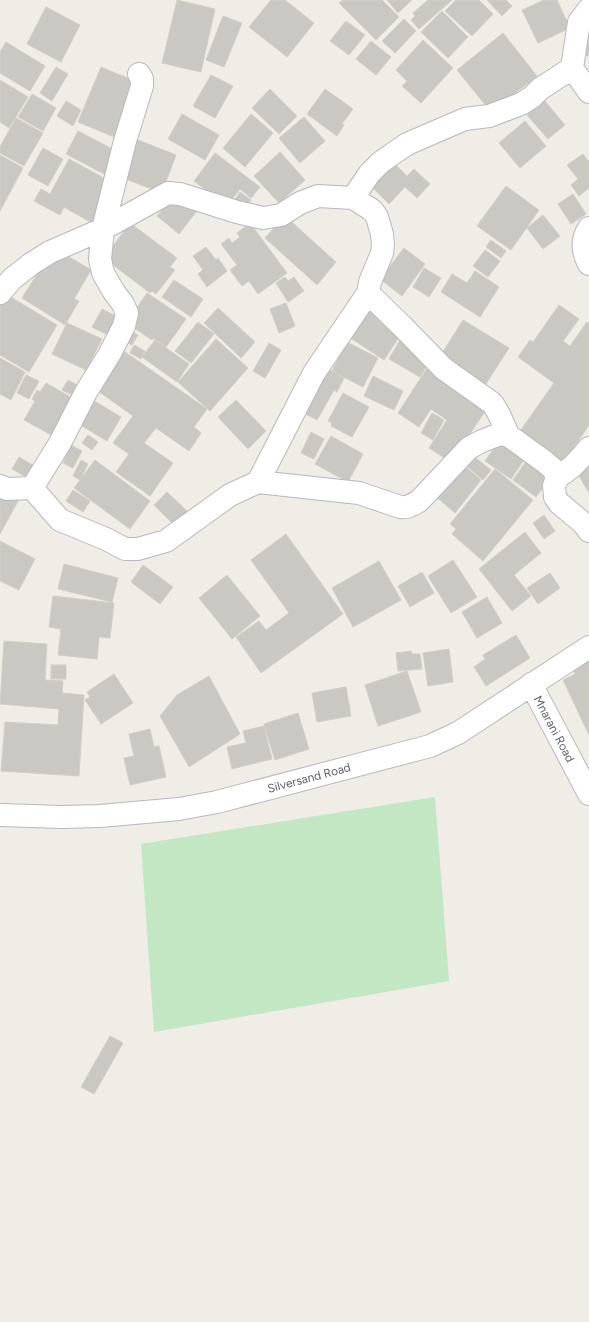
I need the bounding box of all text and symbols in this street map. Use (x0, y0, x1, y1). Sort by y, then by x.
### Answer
street label: Mnarani Road (531, 693, 577, 765)
street label: Silversand Road (266, 760, 352, 796)

